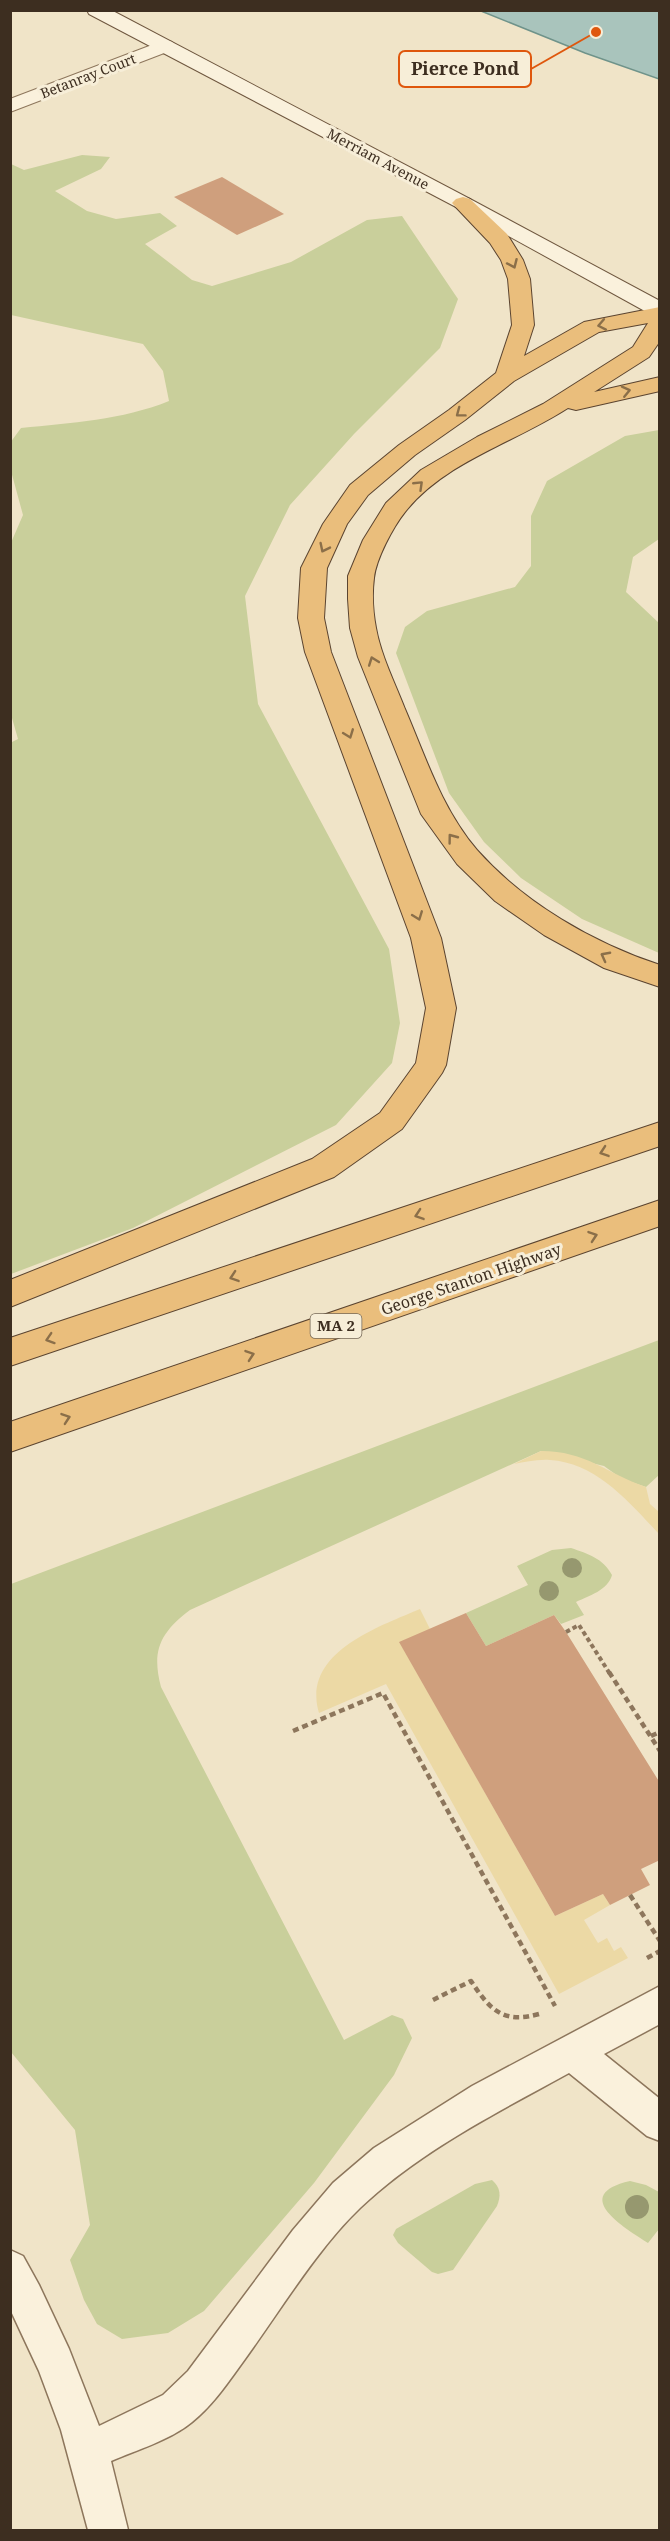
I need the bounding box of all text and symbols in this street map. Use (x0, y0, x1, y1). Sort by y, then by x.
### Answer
street label: Betanray Court (37, 49, 138, 103)
callout: Pierce Pond (399, 51, 531, 87)
text: Pierce Pond (411, 56, 519, 80)
street label: Merriam Avenue (324, 124, 433, 193)
one-way arrow (505, 257, 517, 268)
one-way arrow (597, 318, 607, 331)
one-way arrow (621, 386, 631, 399)
one-way arrow (455, 405, 466, 416)
one-way arrow (411, 482, 422, 493)
one-way arrow (319, 541, 331, 552)
one-way arrow (368, 656, 380, 667)
one-way arrow (342, 728, 354, 739)
one-way arrow (448, 833, 459, 844)
one-way arrow (411, 911, 424, 921)
one-way arrow (601, 952, 611, 963)
one-way arrow (599, 1145, 610, 1158)
one-way arrow (414, 1207, 425, 1220)
one-way arrow (587, 1230, 598, 1243)
street label: George Stanton Highway (378, 1237, 565, 1320)
one-way arrow (230, 1270, 240, 1282)
road number: MA 2 (310, 1314, 362, 1338)
one-way arrow (45, 1331, 56, 1344)
one-way arrow (245, 1350, 255, 1363)
one-way arrow (60, 1413, 71, 1425)

